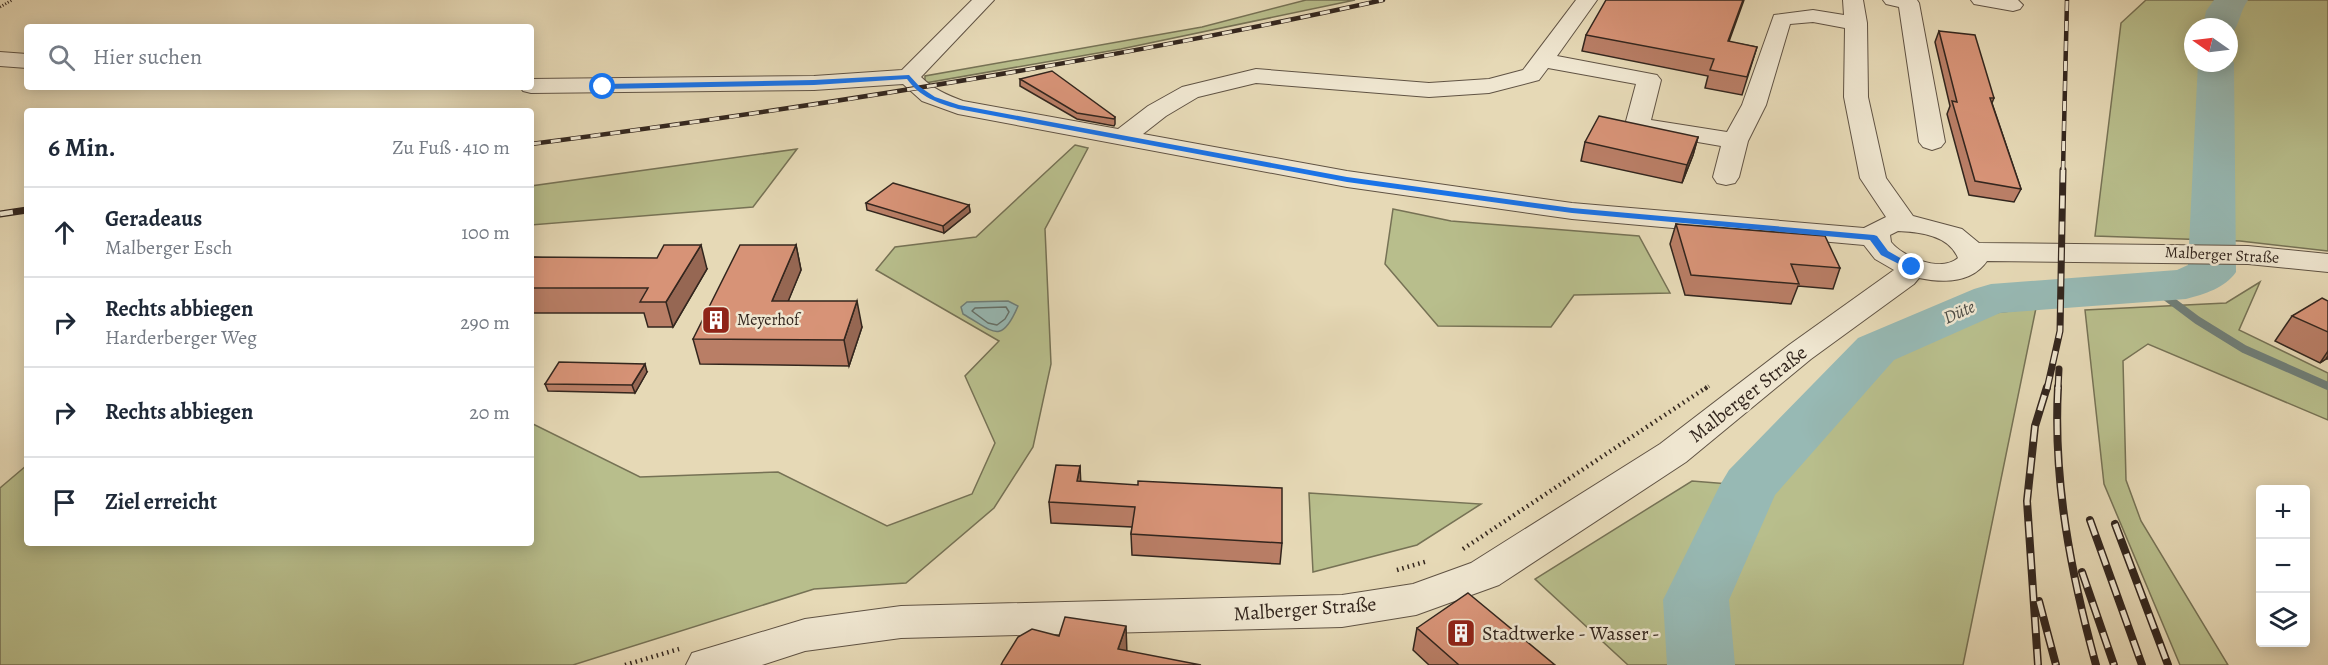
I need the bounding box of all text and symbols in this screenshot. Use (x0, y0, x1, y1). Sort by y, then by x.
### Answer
north arrow (2184, 18, 2238, 72)
search box (24, 24, 534, 90)
icon: search (45, 41, 78, 74)
text: Hier suchen (93, 42, 202, 72)
route start (589, 73, 615, 99)
text: 6 Min. (48, 130, 116, 165)
text: Zu Fuß · 410 m (392, 134, 510, 161)
text: Geradeaus (105, 204, 202, 234)
icon: ahead (48, 216, 81, 249)
text: 100 m (461, 219, 510, 246)
text: Malberger Esch (105, 234, 232, 261)
street label: Malberger Straße (2164, 241, 2280, 269)
route end (1898, 253, 1924, 279)
text: Rechts abbiegen (105, 294, 253, 324)
water label: Düte (1939, 294, 1979, 330)
building icon: Meyerhof (700, 304, 732, 336)
icon: right (48, 306, 81, 339)
text: 290 m (460, 309, 510, 336)
place label: Meyerhof (737, 309, 802, 331)
text: Harderberger Weg (105, 324, 257, 351)
street label: Malberger Straße (1683, 339, 1813, 449)
icon: right (48, 396, 81, 429)
text: Rechts abbiegen (105, 397, 253, 427)
text: 20 m (469, 399, 510, 426)
map controls (2256, 485, 2310, 647)
button: + (2256, 485, 2310, 539)
icon: arrive (48, 486, 81, 519)
text: Ziel erreicht (105, 487, 217, 517)
button: − (2256, 539, 2310, 593)
street label: Malberger Straße (1233, 591, 1377, 627)
button: layers (2256, 593, 2310, 647)
building icon: Stadtwerke - Wasser - (1445, 617, 1477, 649)
place label: Stadtwerke - Wasser - (1482, 620, 1660, 647)

